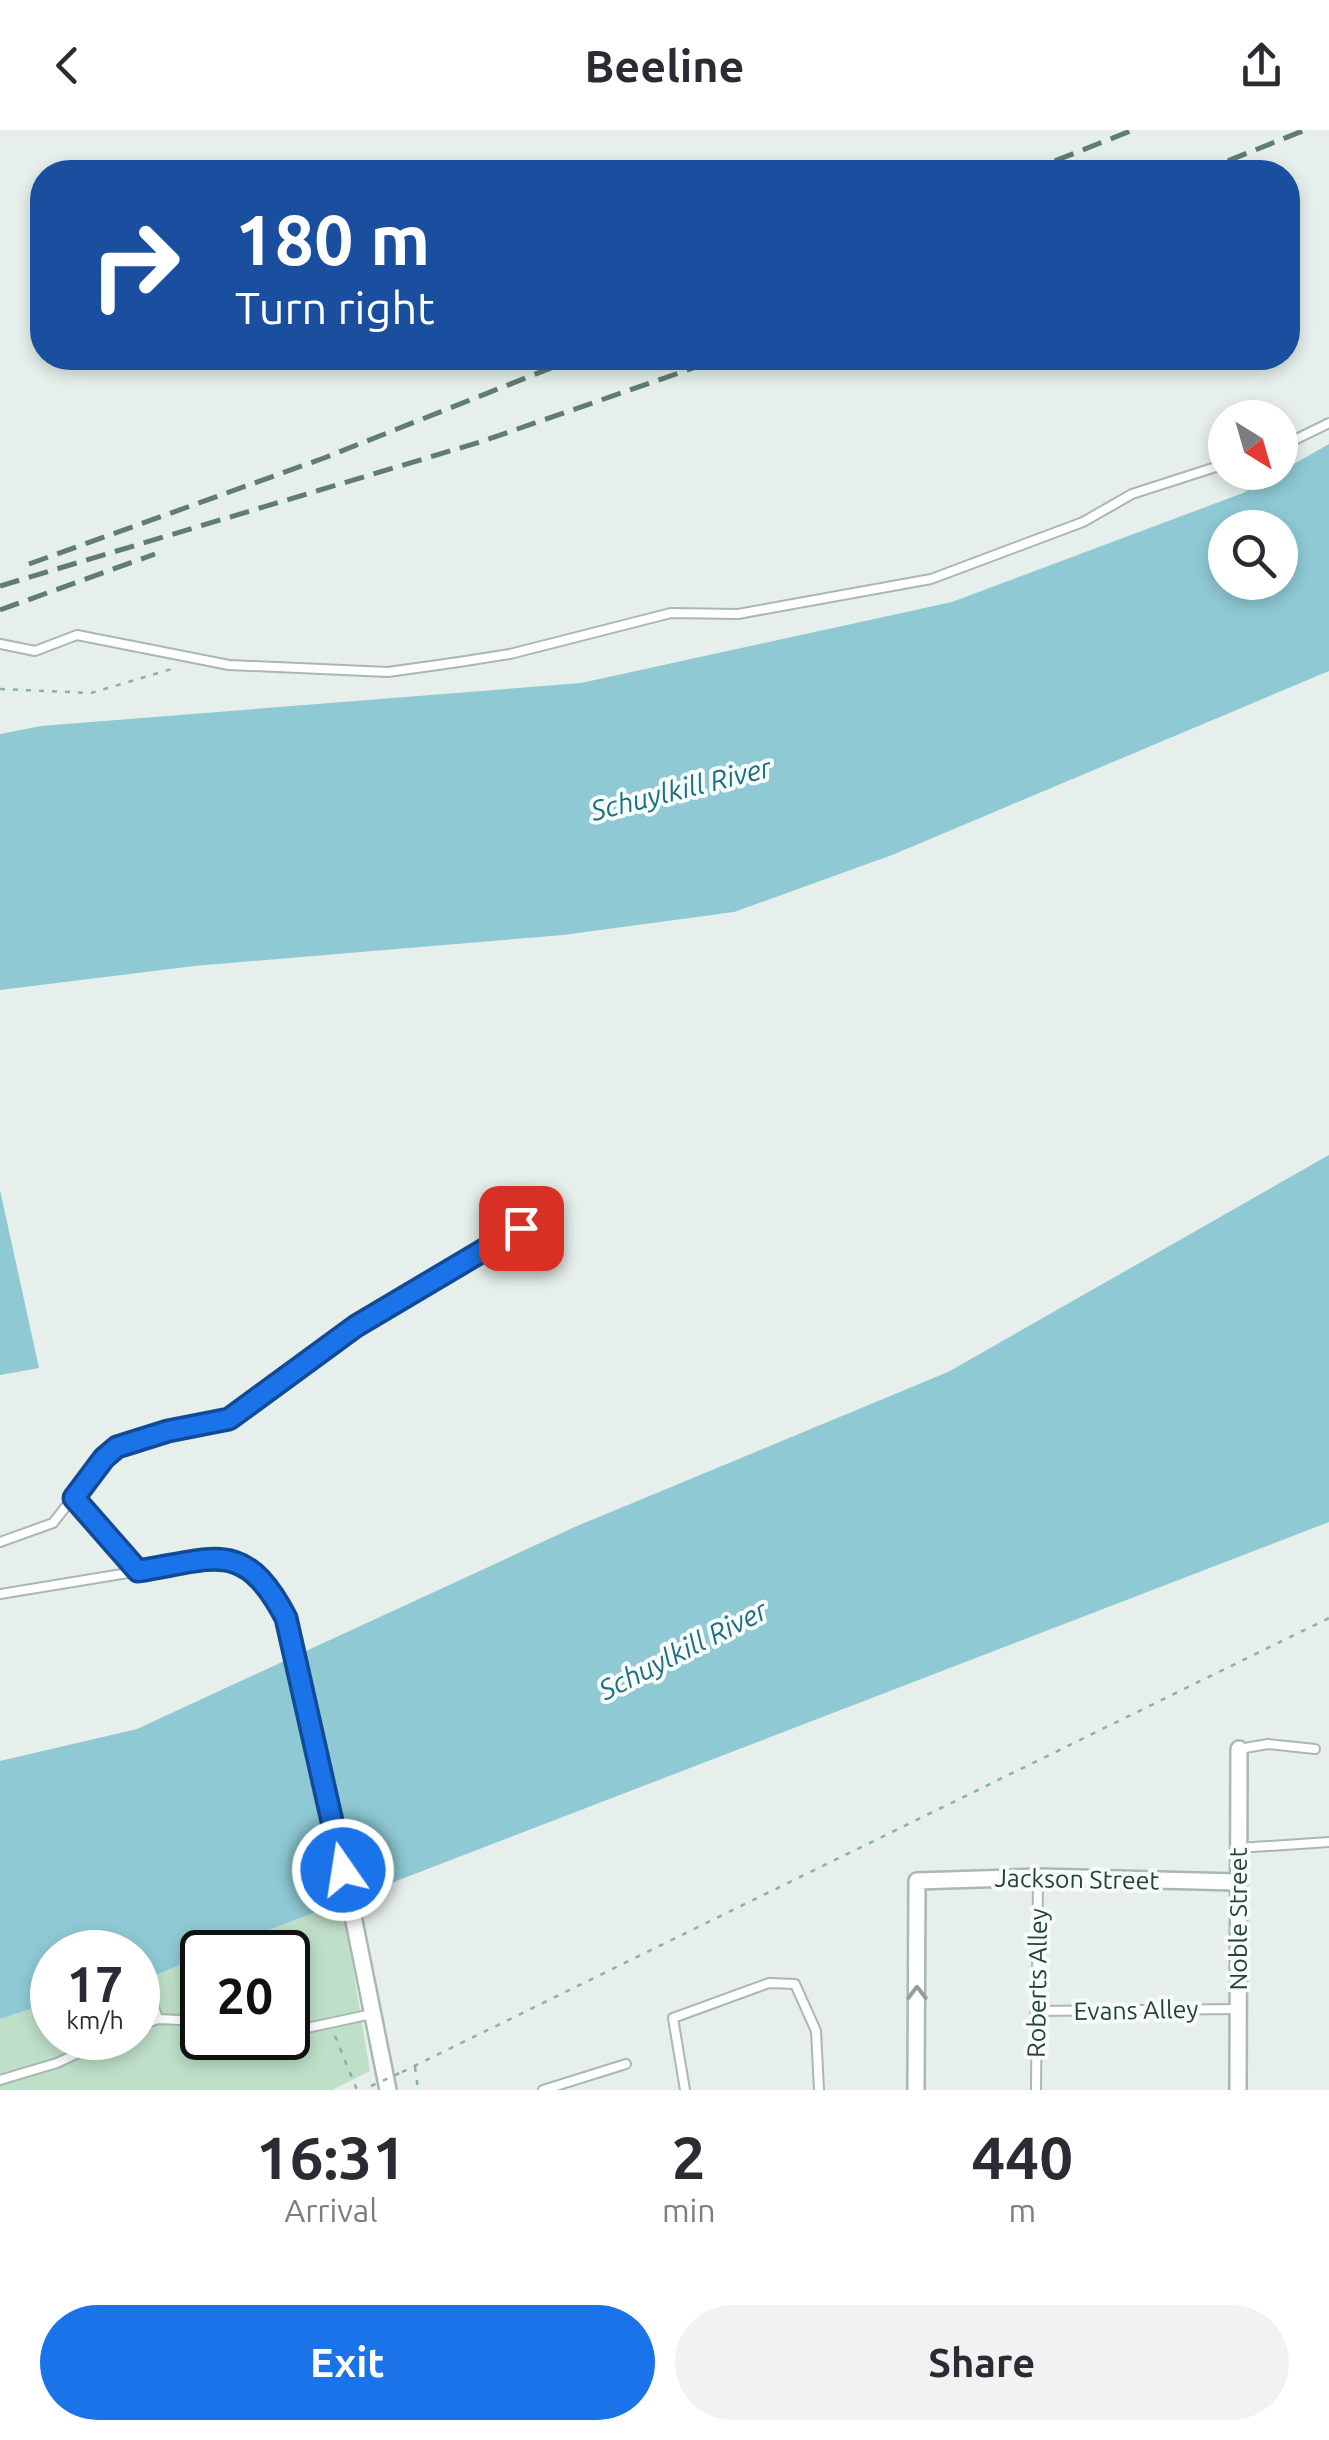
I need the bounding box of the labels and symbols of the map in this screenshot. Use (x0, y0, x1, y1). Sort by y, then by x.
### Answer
north arrow (1208, 400, 1298, 490)
water label: Schuylkill River (587, 751, 775, 826)
pin (479, 1186, 564, 1271)
water label: Schuylkill River (593, 1593, 773, 1706)
position arrow (291, 1818, 395, 1922)
street label: Noble Street (1224, 1847, 1252, 1990)
street label: Jackson Street (994, 1864, 1160, 1894)
street label: Roberts Alley (1022, 1908, 1052, 2058)
speed limit sign: 20 (180, 1930, 310, 2060)
one-way arrow (906, 1984, 927, 2000)
street label: Evans Alley (1073, 1995, 1199, 2025)

